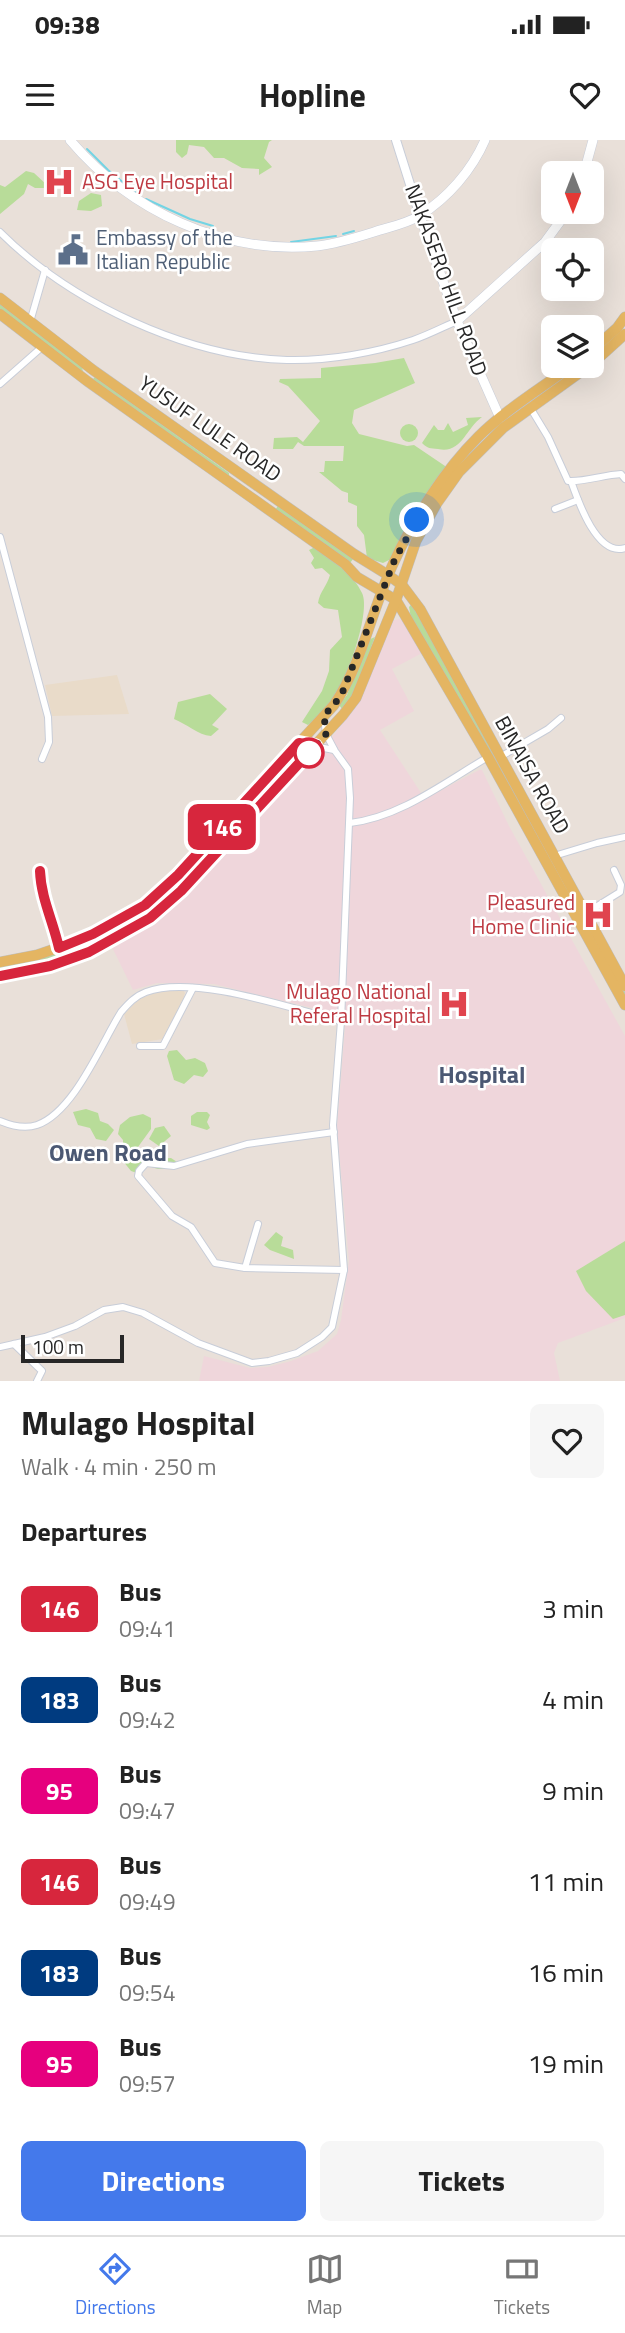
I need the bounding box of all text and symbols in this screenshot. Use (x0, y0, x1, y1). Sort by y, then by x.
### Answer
text: 09:38 (35, 5, 100, 44)
text: Hopline (259, 71, 366, 119)
icon: menu (21, 76, 59, 114)
icon: heart (566, 76, 604, 114)
north arrow (541, 161, 604, 224)
map controls (541, 161, 604, 378)
hospital icon: ASG Eye Hospital (42, 165, 76, 199)
place label: ASG Eye Hospital (82, 165, 233, 197)
street label: NAKASERO HILL ROAD (397, 179, 497, 380)
place label: Embassy of the Italian Republic (96, 221, 233, 277)
public building icon: Embassy of the Italian Republic (56, 233, 90, 267)
button: locate (541, 238, 604, 301)
button: layers (541, 315, 604, 378)
street label: YUSUF LULE ROAD (133, 367, 288, 489)
your location (399, 502, 434, 537)
street label: BINAISA ROAD (487, 710, 579, 840)
unlabelled marker (294, 738, 324, 768)
line badge: 146 (182, 804, 262, 850)
text: 146 (202, 809, 242, 845)
place label: Pleasured Home Clinic (471, 886, 575, 942)
hospital icon: Pleasured Home Clinic (581, 898, 615, 932)
place label: Mulago National Referal Hospital (286, 975, 431, 1031)
hospital icon: Mulago National Referal Hospital (437, 987, 471, 1021)
district label: Hospital (439, 1056, 525, 1092)
district label: Owen Road (49, 1134, 167, 1170)
scale bar (21, 1332, 124, 1364)
text: 100 m (32, 1332, 84, 1361)
text: Mulago Hospital (21, 1398, 255, 1448)
button: heart (530, 1404, 604, 1478)
text: Walk · 4 min · 250 m (21, 1449, 217, 1484)
text: Departures (21, 1512, 147, 1551)
text: Bus (119, 1572, 161, 1611)
text: 3 min (542, 1589, 604, 1628)
text: 146 (39, 1591, 80, 1627)
text: 09:41 (119, 1611, 176, 1646)
text: Bus (119, 1663, 161, 1702)
text: 4 min (542, 1680, 604, 1719)
text: 183 (39, 1682, 80, 1718)
text: 09:42 (119, 1702, 176, 1737)
text: Bus (119, 1754, 161, 1793)
text: 9 min (542, 1771, 604, 1810)
text: 95 (46, 1773, 73, 1809)
text: 09:47 (119, 1793, 176, 1828)
text: Bus (119, 1845, 161, 1884)
text: 11 min (528, 1862, 604, 1901)
text: 146 (39, 1864, 80, 1900)
text: 09:49 (119, 1884, 176, 1919)
text: Bus (119, 1936, 161, 1975)
text: 16 min (528, 1953, 604, 1992)
text: 183 (39, 1955, 80, 1991)
text: 09:54 (119, 1975, 176, 2010)
text: Bus (119, 2027, 161, 2066)
text: 19 min (528, 2044, 604, 2083)
text: 95 (46, 2046, 73, 2082)
text: 09:57 (119, 2066, 176, 2101)
button: Directions (21, 2141, 306, 2221)
button: Tickets (320, 2141, 604, 2221)
tab: Directions (75, 2250, 156, 2321)
tab: Map (306, 2250, 344, 2321)
tab: Tickets (494, 2250, 550, 2321)

